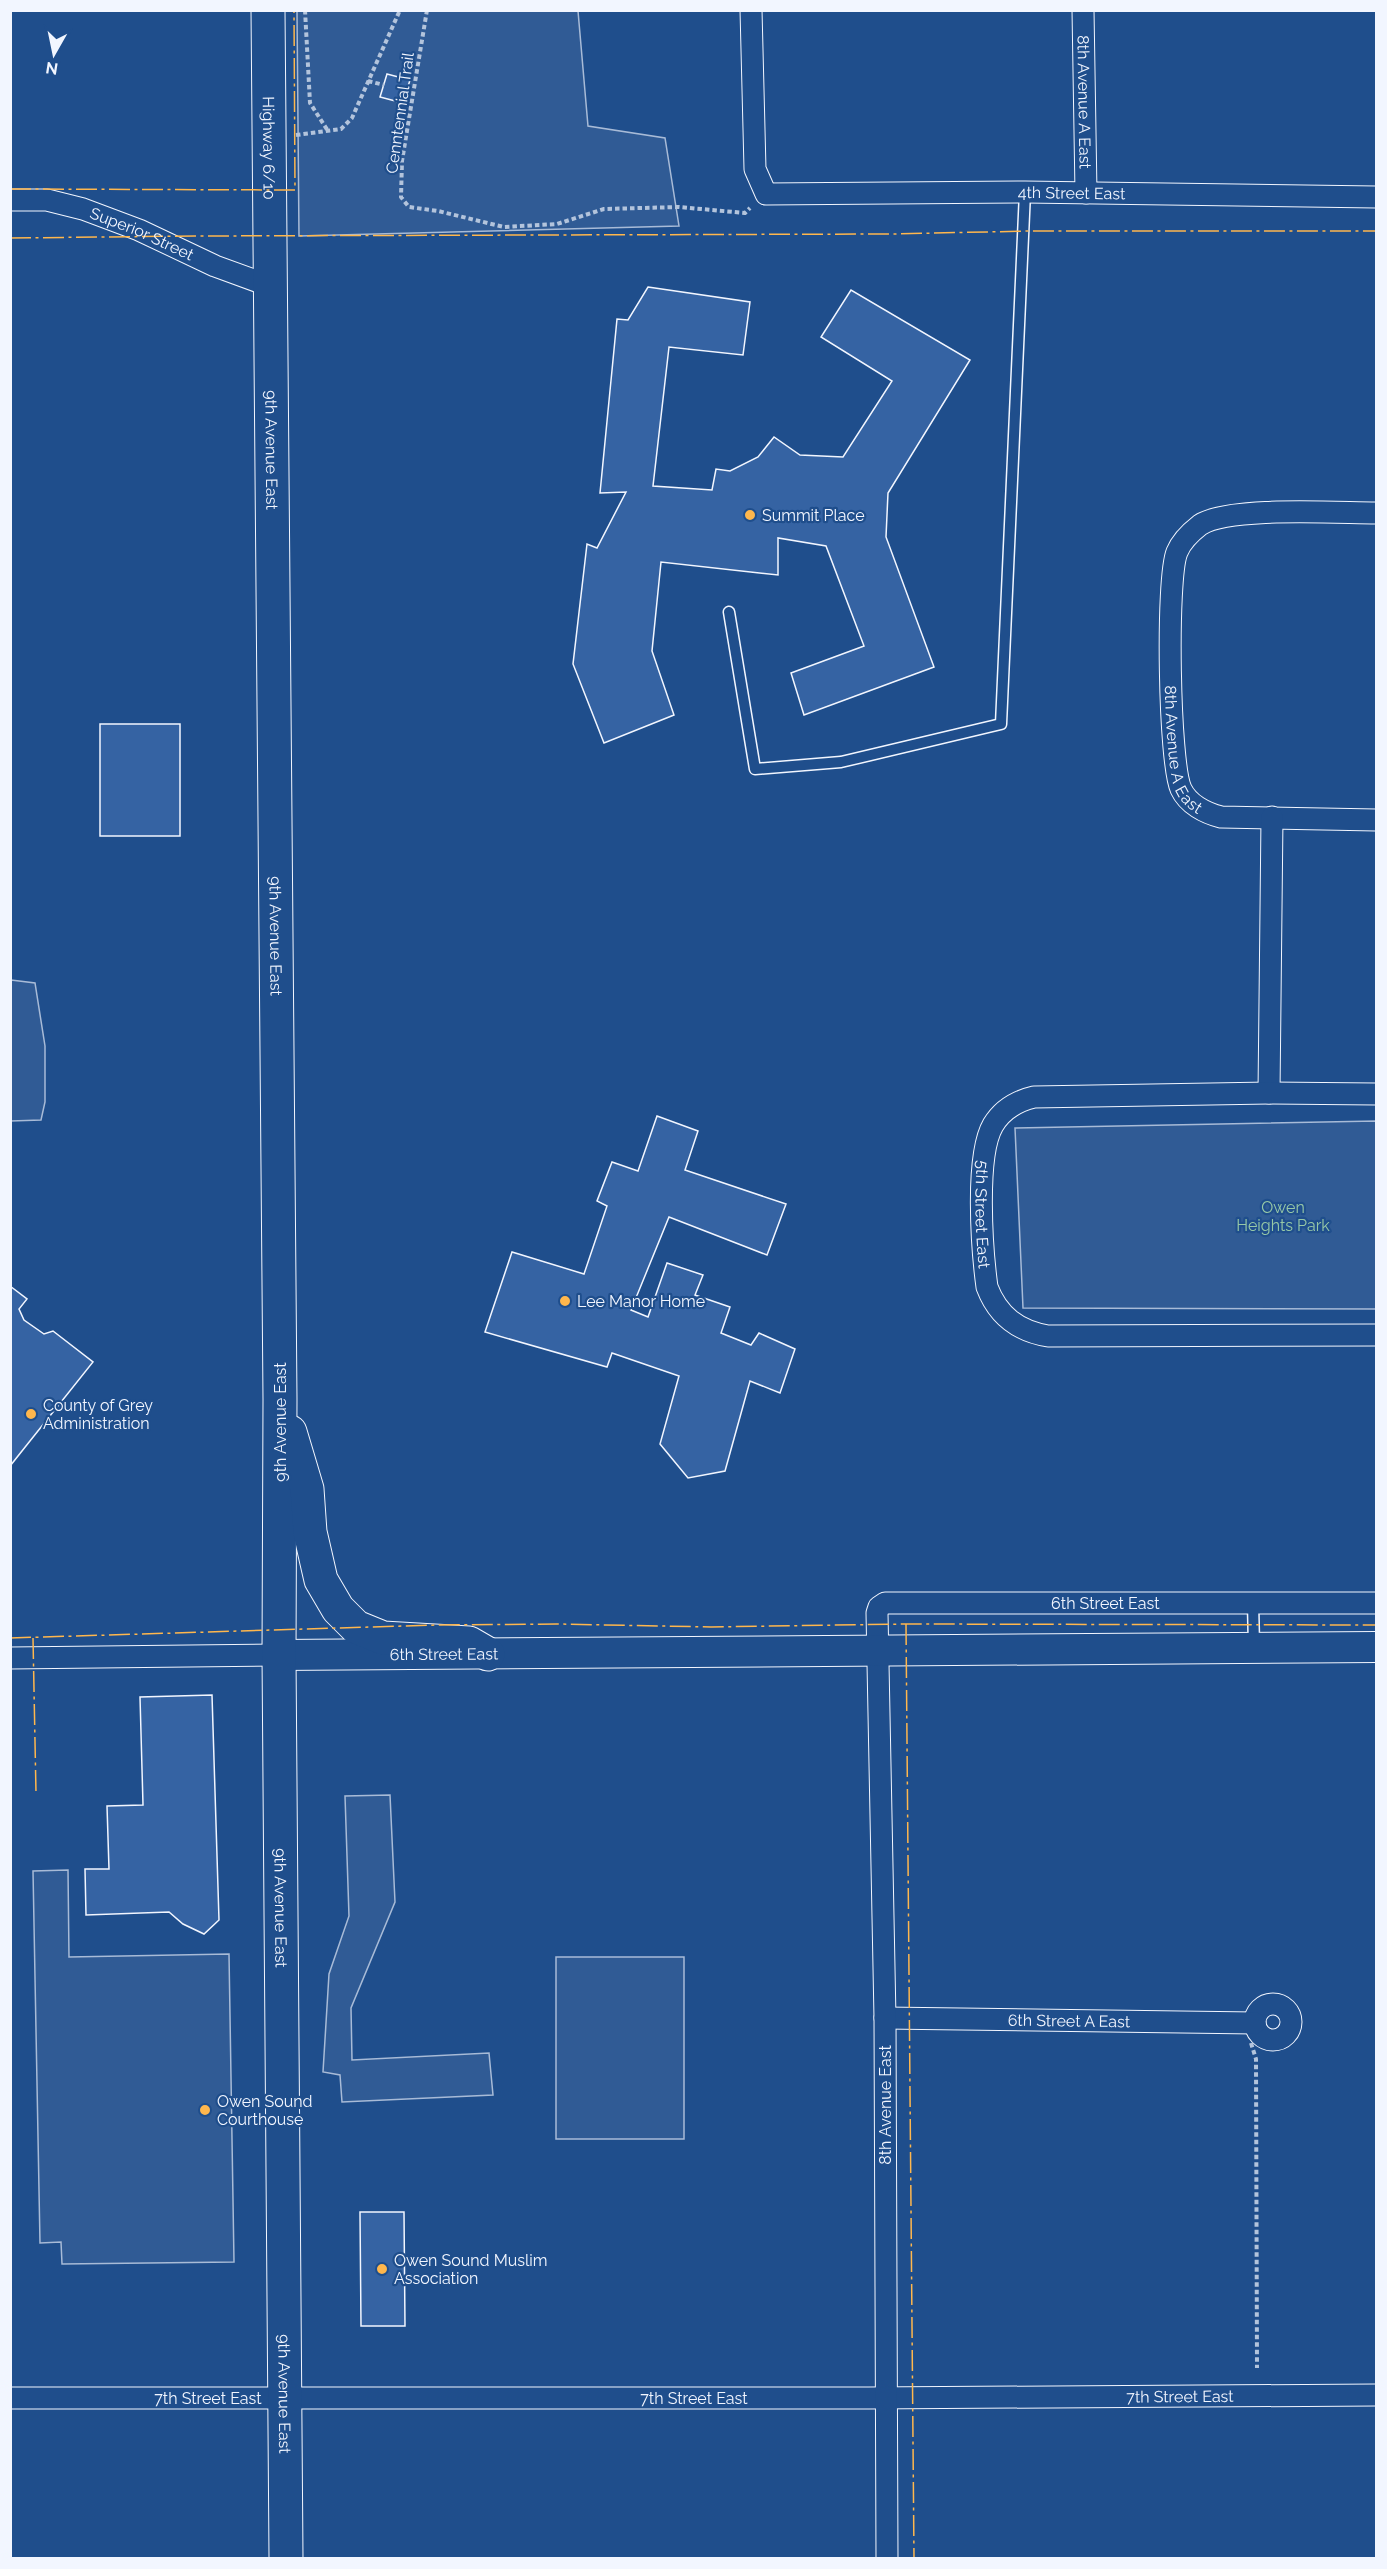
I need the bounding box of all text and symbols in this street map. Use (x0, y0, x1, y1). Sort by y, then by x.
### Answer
north arrow (24, 24, 84, 84)
street label: 8th Avenue A East (1074, 35, 1095, 170)
street label: Cenntennial Trail (382, 50, 418, 175)
text: N (44, 58, 59, 79)
street label: Highway 6/10 (259, 96, 279, 200)
street label: 4th Street East (1018, 182, 1126, 203)
street label: Superior Street (88, 203, 197, 264)
street label: 9th Avenue East (262, 390, 282, 510)
place label: Summit Place (762, 506, 865, 525)
marker: Summit Place (743, 508, 757, 522)
street label: 8th Avenue A East (1161, 685, 1207, 818)
street label: 9th Avenue East (266, 876, 286, 996)
street label: 5th Street East (972, 1160, 994, 1270)
park label: Owen Heights Park (1236, 1198, 1330, 1235)
place label: Lee Manor Home (577, 1292, 705, 1311)
marker: Lee Manor Home (558, 1294, 572, 1308)
street label: 9th Avenue East (271, 1362, 290, 1482)
place label: County of Grey Administration (43, 1396, 153, 1433)
marker: County of Grey Administration (24, 1407, 38, 1421)
street label: 6th Street East (1051, 1594, 1160, 1613)
street label: 6th Street East (390, 1644, 499, 1664)
street label: 9th Avenue East (271, 1848, 291, 1968)
street label: 6th Street A East (1008, 2010, 1131, 2031)
street label: 8th Avenue East (876, 2045, 895, 2165)
place label: Owen Sound Courthouse (217, 2092, 313, 2129)
marker: Owen Sound Courthouse (198, 2103, 212, 2117)
place label: Owen Sound Muslim Association (394, 2251, 547, 2288)
marker: Owen Sound Muslim Association (375, 2262, 389, 2276)
street label: 9th Avenue East (275, 2334, 295, 2454)
street label: 7th Street East (1126, 2386, 1234, 2406)
street label: 7th Street East (154, 2389, 262, 2408)
street label: 7th Street East (640, 2389, 748, 2408)

